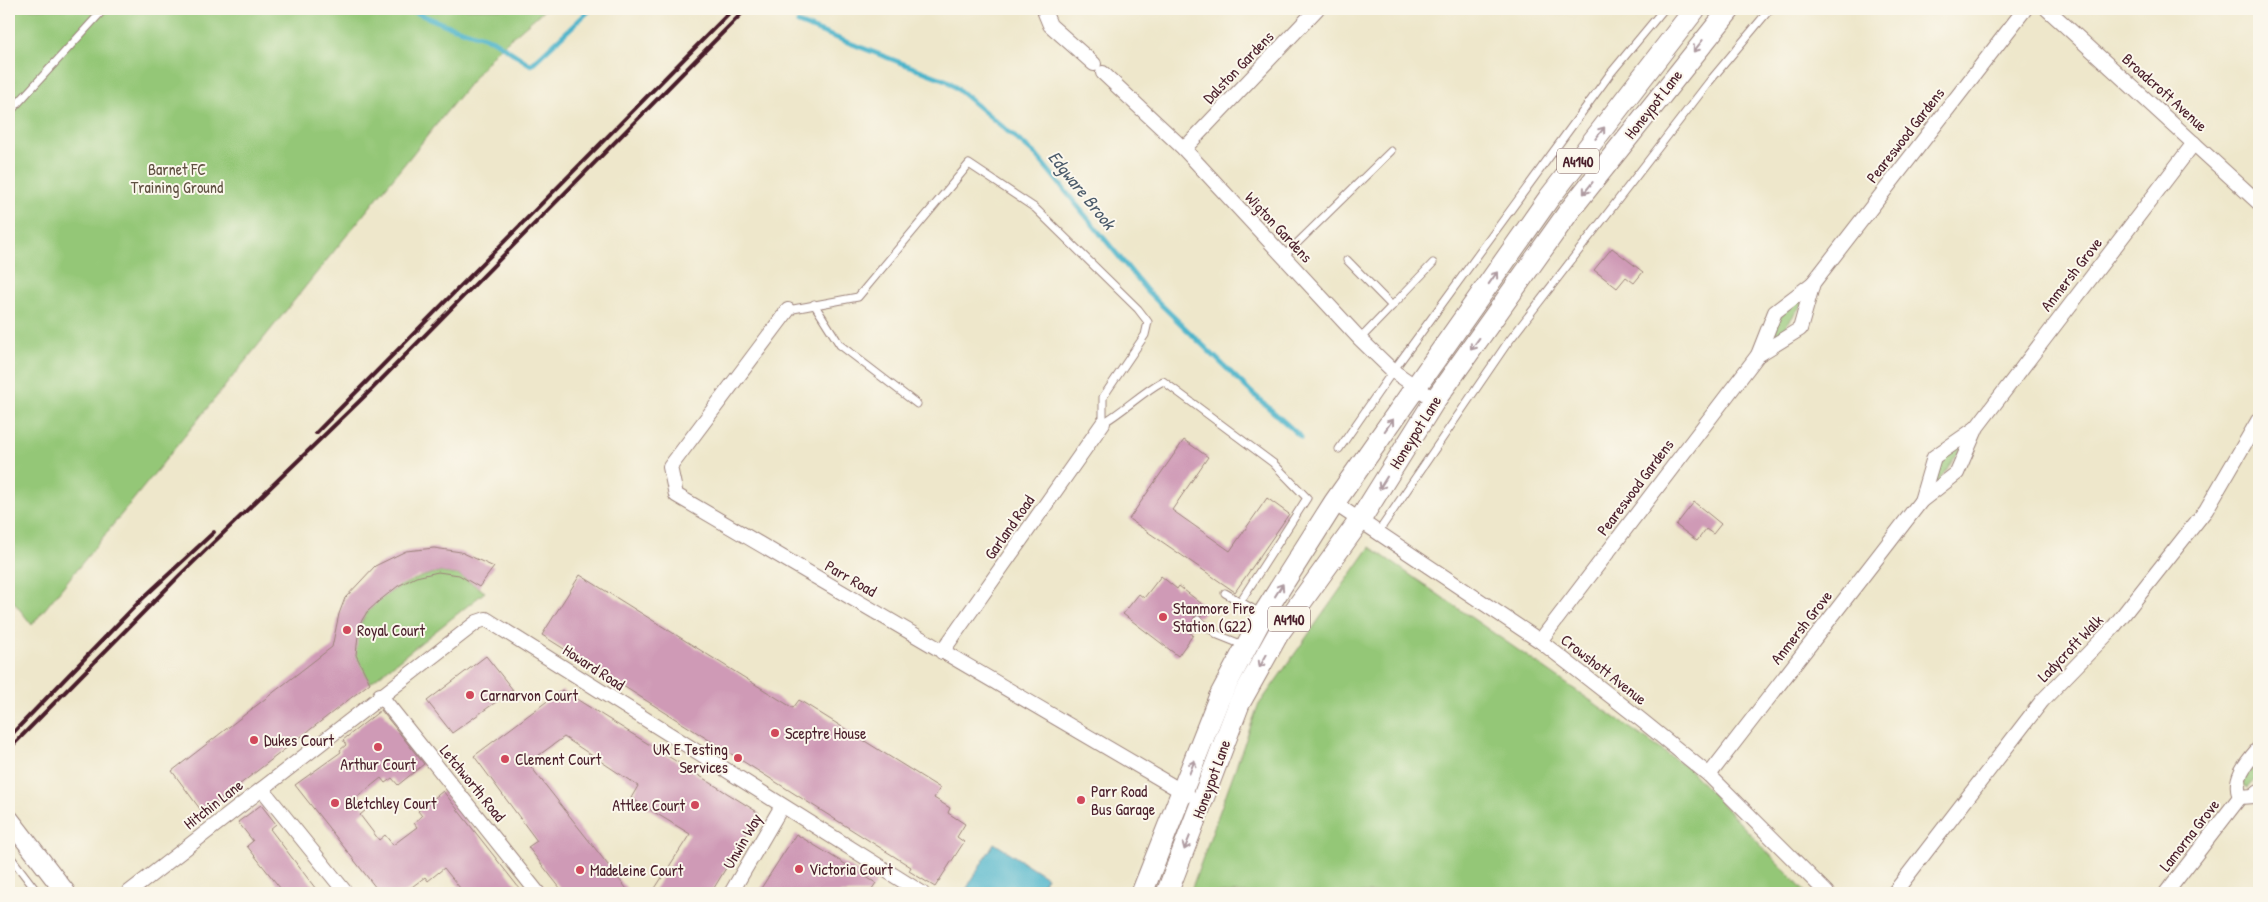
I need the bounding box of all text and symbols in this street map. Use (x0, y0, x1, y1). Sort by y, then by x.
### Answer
street label: Dalston Gardens (1198, 26, 1278, 108)
one-way arrow (1693, 39, 1704, 52)
street label: Broadcroft Avenue (2118, 48, 2213, 137)
street label: Honeypot Lane (1619, 64, 1687, 143)
street label: Peareswood Gardens (1861, 83, 1949, 187)
one-way arrow (1594, 127, 1605, 140)
water label: Edgware Brook (1043, 145, 1122, 236)
road number: A4140 (1557, 148, 1599, 174)
park label: Barnet FC Training Ground (131, 158, 223, 198)
one-way arrow (1582, 181, 1593, 194)
street label: Wigton Gardens (1240, 187, 1318, 267)
street label: Anmersh Grove (2035, 232, 2107, 315)
one-way arrow (1488, 271, 1498, 285)
one-way arrow (1470, 337, 1480, 351)
street label: Honeypot Lane (1384, 391, 1447, 473)
one-way arrow (1384, 419, 1394, 433)
street label: Peareswood Gardens (1591, 434, 1679, 540)
one-way arrow (1378, 475, 1388, 489)
street label: Garland Road (979, 490, 1039, 564)
street label: Parr Road (821, 554, 881, 602)
one-way arrow (1275, 583, 1285, 597)
street label: Anmersh Grove (1765, 585, 1837, 668)
place label: Stanmore Fire Station (G22) (1173, 597, 1256, 637)
road number: A4140 (1268, 606, 1310, 632)
street label: Ladycroft Walk (2032, 609, 2108, 687)
marker: Stanmore Fire Station (G22) (1157, 611, 1169, 623)
place label: Royal Court (357, 619, 425, 641)
marker: Royal Court (341, 624, 353, 636)
street label: Crowshott Avenue (1556, 629, 1652, 710)
street label: Howard Road (559, 639, 629, 695)
one-way arrow (1258, 653, 1268, 668)
place label: Carnarvon Court (480, 684, 578, 706)
marker: Carnarvon Court (464, 689, 476, 701)
place label: Sceptre House (785, 722, 867, 744)
marker: Sceptre House (769, 727, 781, 739)
place label: Dukes Court (264, 729, 335, 751)
marker: Dukes Court (248, 734, 260, 746)
street label: Honeypot Lane (1187, 736, 1236, 822)
place label: UK E Testing Services (653, 738, 728, 778)
street label: Letchworth Road (435, 740, 511, 826)
marker: Arthur Court (372, 741, 384, 753)
place label: Clement Court (515, 748, 602, 770)
marker: UK E Testing Services (732, 752, 744, 764)
place label: Arthur Court (340, 753, 416, 775)
marker: Clement Court (499, 753, 511, 765)
one-way arrow (1189, 759, 1198, 774)
street label: Hitchin Lane (179, 773, 248, 834)
place label: Parr Road Bus Garage (1091, 780, 1156, 820)
place label: Bletchley Court (345, 792, 437, 814)
place label: Attlee Court (612, 794, 685, 816)
marker: Parr Road Bus Garage (1075, 794, 1087, 806)
street label: Lamorna Grove (2154, 794, 2225, 876)
marker: Bletchley Court (329, 797, 341, 809)
marker: Attlee Court (689, 799, 701, 811)
street label: Unwin Way (717, 809, 767, 873)
one-way arrow (1182, 834, 1191, 850)
place label: Victoria Court (809, 858, 893, 880)
place label: Madeleine Court (590, 859, 684, 881)
marker: Victoria Court (793, 863, 805, 875)
marker: Madeleine Court (574, 864, 586, 876)

